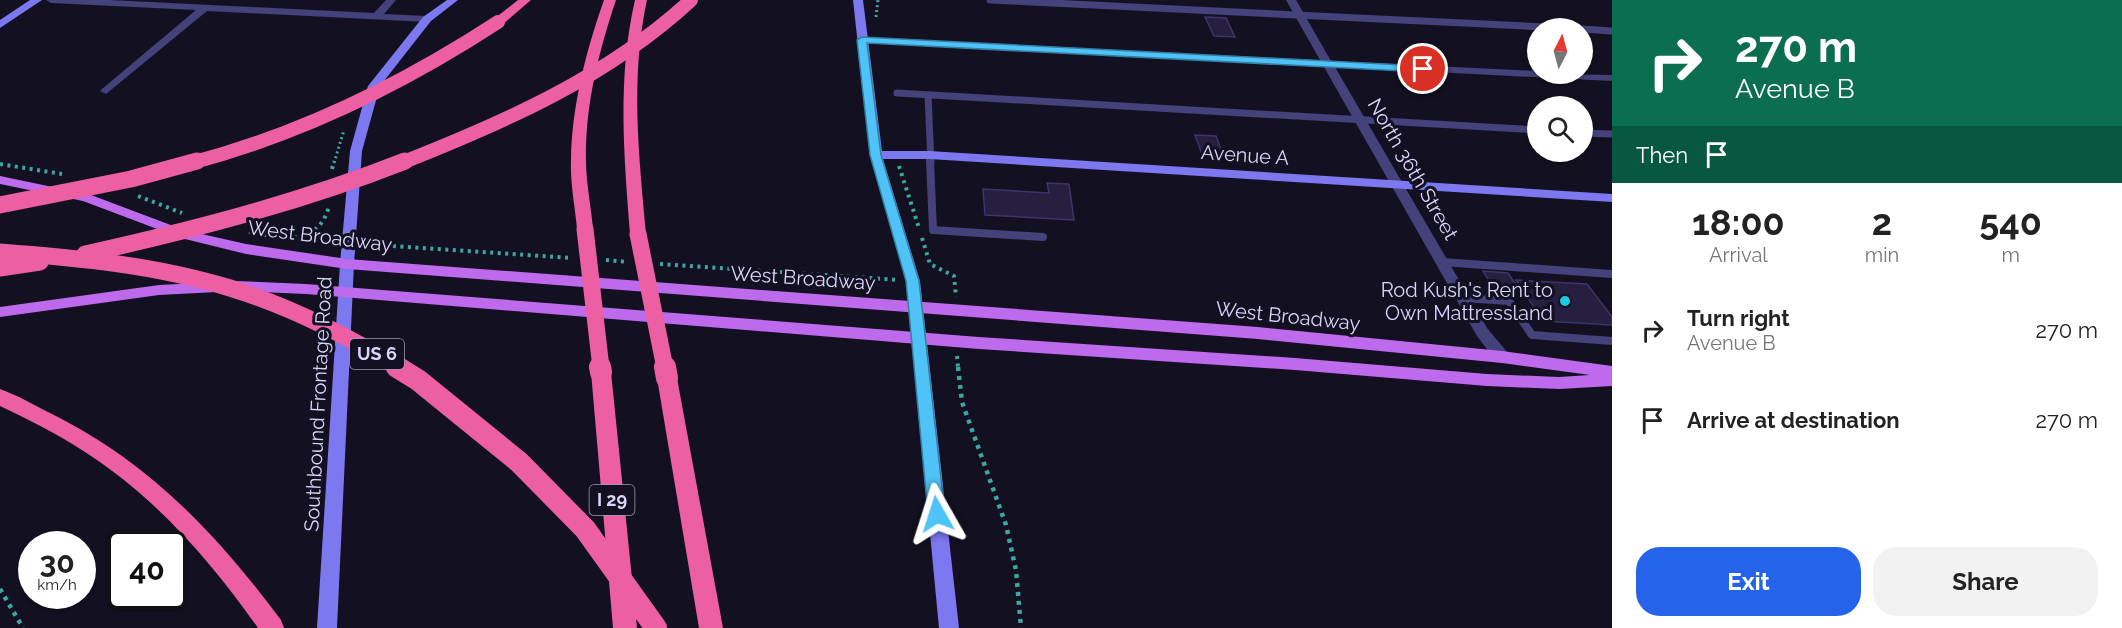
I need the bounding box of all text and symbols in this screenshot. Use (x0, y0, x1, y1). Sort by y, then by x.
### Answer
north arrow (1527, 18, 1593, 84)
map controls (1527, 18, 1593, 162)
text: 270 m (1735, 23, 1857, 72)
icon: right (1636, 24, 1714, 102)
pin (1397, 43, 1448, 94)
icon: arrive (1406, 52, 1439, 85)
text: Avenue B (1735, 73, 1855, 104)
street label: North 36th Street (1363, 94, 1463, 244)
button: search (1527, 96, 1593, 162)
icon: arrive (1700, 138, 1733, 171)
street label: Avenue A (1200, 140, 1290, 170)
text: Then (1636, 142, 1688, 168)
text: 18:00 (1692, 201, 1785, 243)
text: 2 (1872, 201, 1892, 243)
text: 540 (1979, 201, 2042, 243)
street label: West Broadway (246, 215, 394, 257)
text: Arrival (1709, 243, 1768, 267)
text: min (1865, 243, 1899, 267)
text: m (2001, 243, 2020, 267)
street label: West Broadway (730, 261, 877, 295)
street label: Southbound Frontage Road (299, 276, 337, 532)
place label: Rod Kush's Rent to Own Mattressland (1381, 278, 1553, 325)
marker: Rod Kush's Rent to Own Mattressland (1558, 294, 1572, 308)
street label: West Broadway (1214, 296, 1362, 336)
text: Turn right (1687, 305, 1790, 331)
icon: right (1636, 314, 1669, 347)
text: 270 m (2036, 317, 2098, 343)
text: Avenue B (1687, 331, 1776, 355)
road number: US 6 (350, 339, 404, 369)
icon: arrive (1636, 404, 1669, 437)
text: Arrive at destination (1687, 407, 1900, 433)
text: 270 m (2036, 407, 2098, 433)
position arrow (905, 482, 969, 546)
road number: I 29 (590, 485, 634, 515)
speed limit sign: 40 (108, 531, 186, 609)
text: 30 (39, 545, 75, 580)
button: Exit (1636, 547, 1861, 616)
button: Share (1873, 547, 2098, 616)
text: km/h (37, 576, 77, 594)

